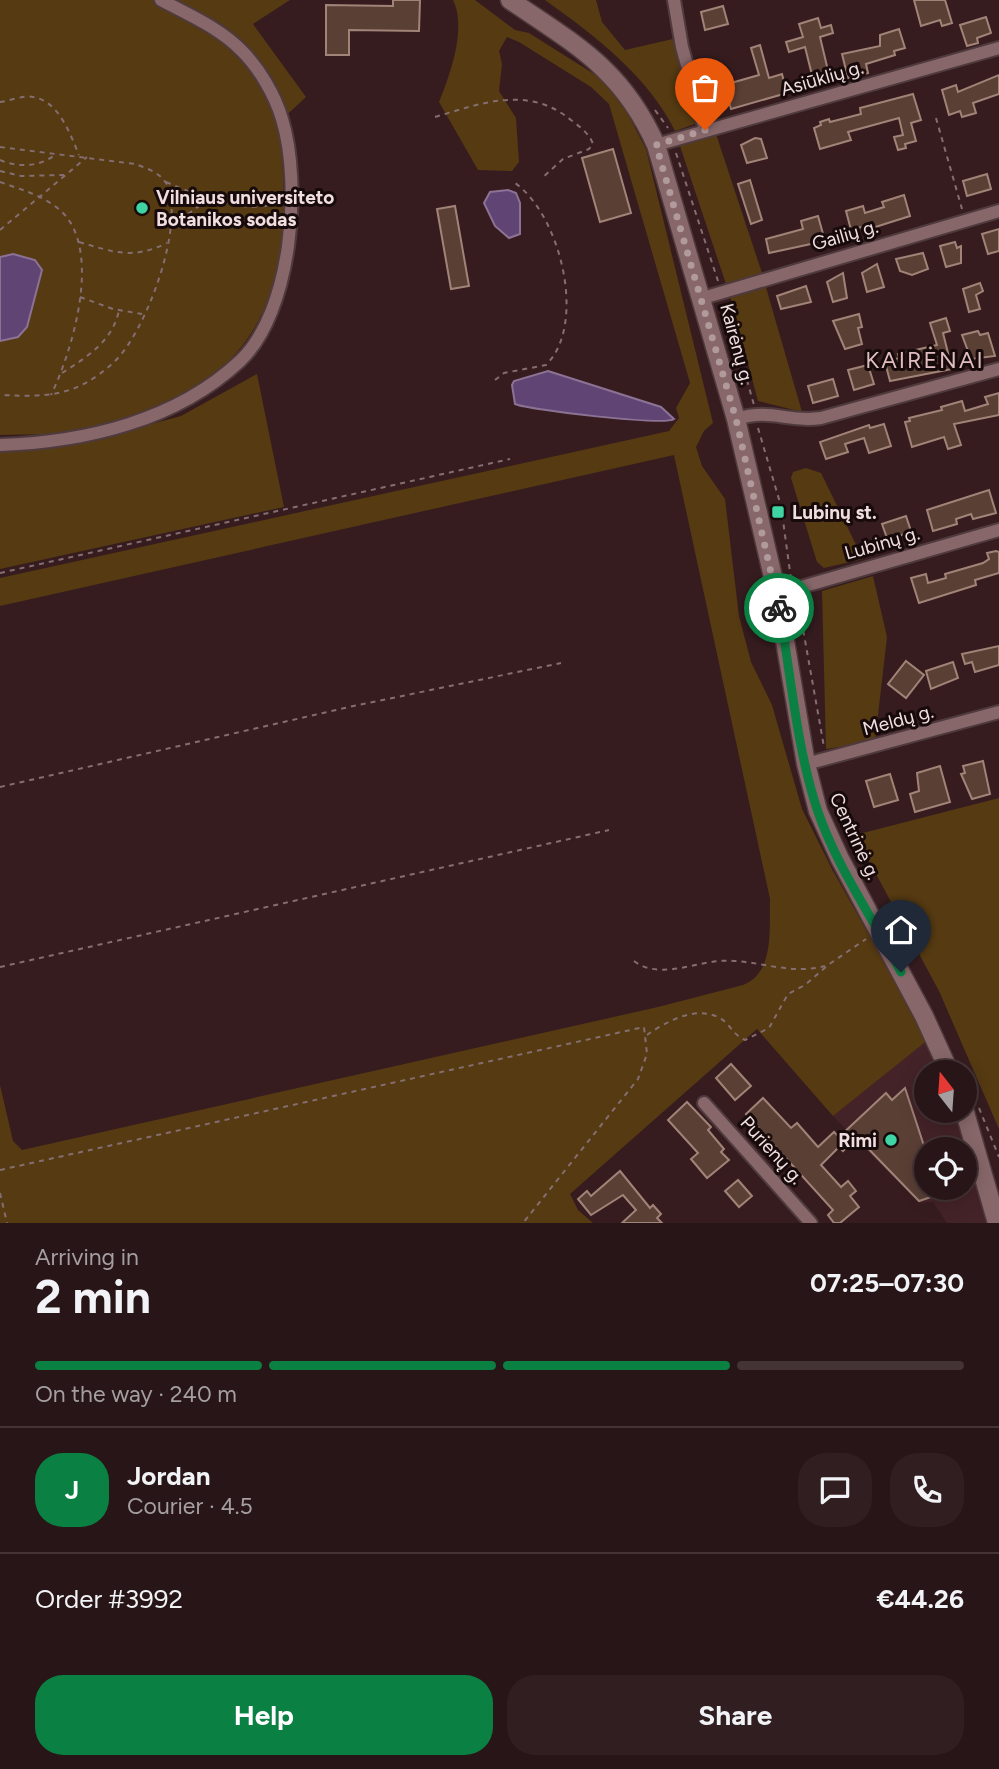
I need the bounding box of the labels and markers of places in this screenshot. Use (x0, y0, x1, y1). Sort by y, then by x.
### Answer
pin (675, 58, 735, 130)
place label: Vilniaus universiteto Botanikos sodas (156, 186, 334, 231)
marker: Vilniaus universiteto Botanikos sodas (134, 200, 150, 216)
place label: Lubinų st. (792, 501, 877, 524)
marker: Lubinų st. (770, 504, 786, 520)
pin (871, 900, 931, 972)
place label: Rimi (838, 1129, 877, 1152)
marker: Rimi (883, 1132, 899, 1148)

